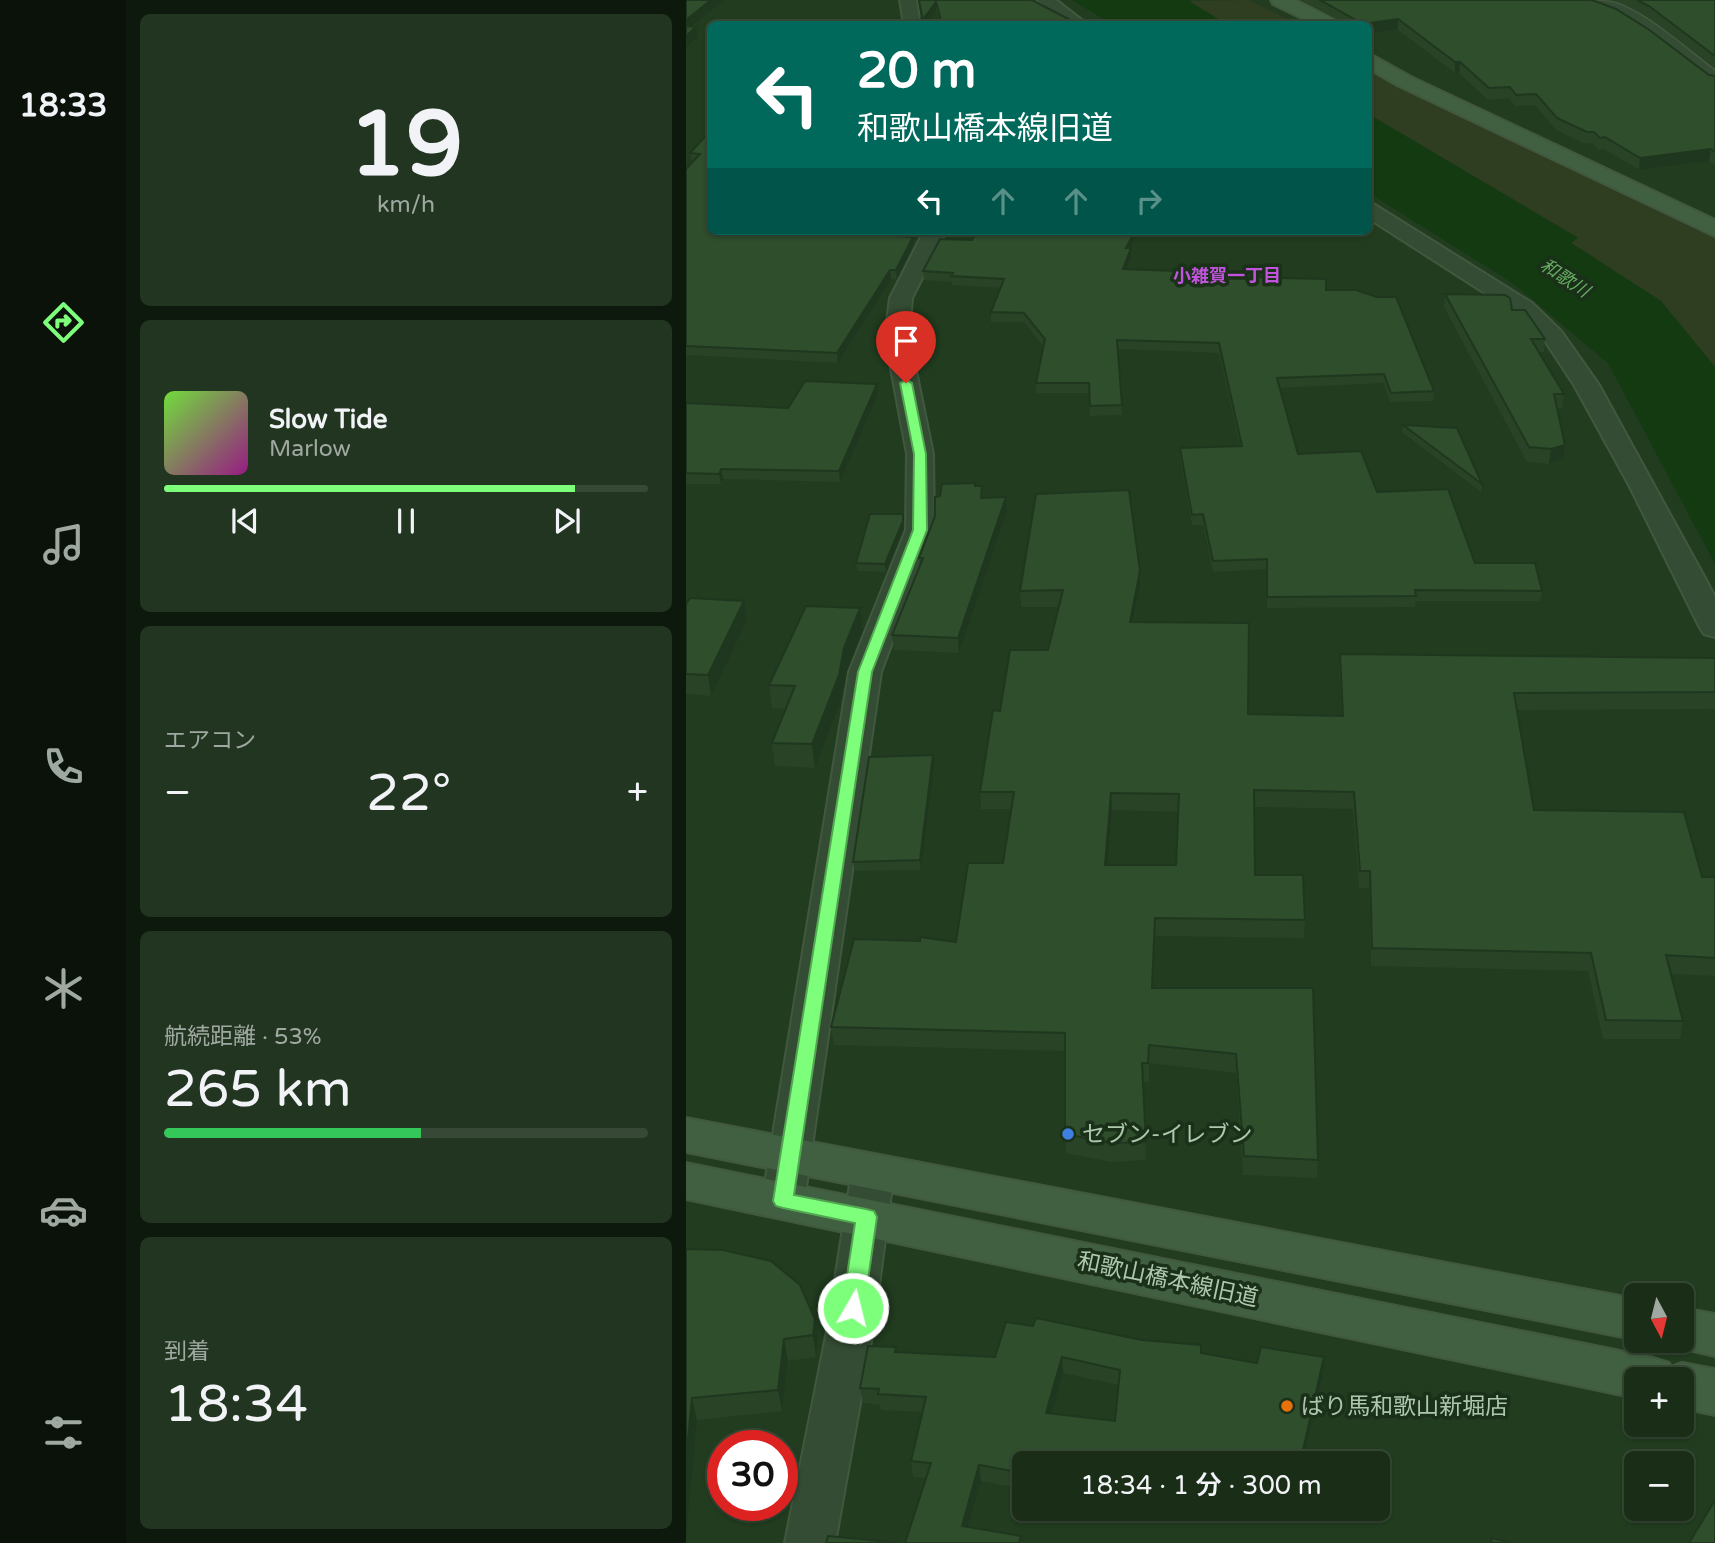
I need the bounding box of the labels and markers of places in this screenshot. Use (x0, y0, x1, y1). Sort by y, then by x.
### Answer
pin (876, 311, 936, 383)
place label: セブン-イレブン (1082, 1121, 1252, 1149)
marker: セブン-イレブン (1060, 1126, 1076, 1142)
place label: ばり馬和歌山新堀店 (1301, 1393, 1508, 1421)
marker: ばり馬和歌山新堀店 (1279, 1398, 1295, 1414)

